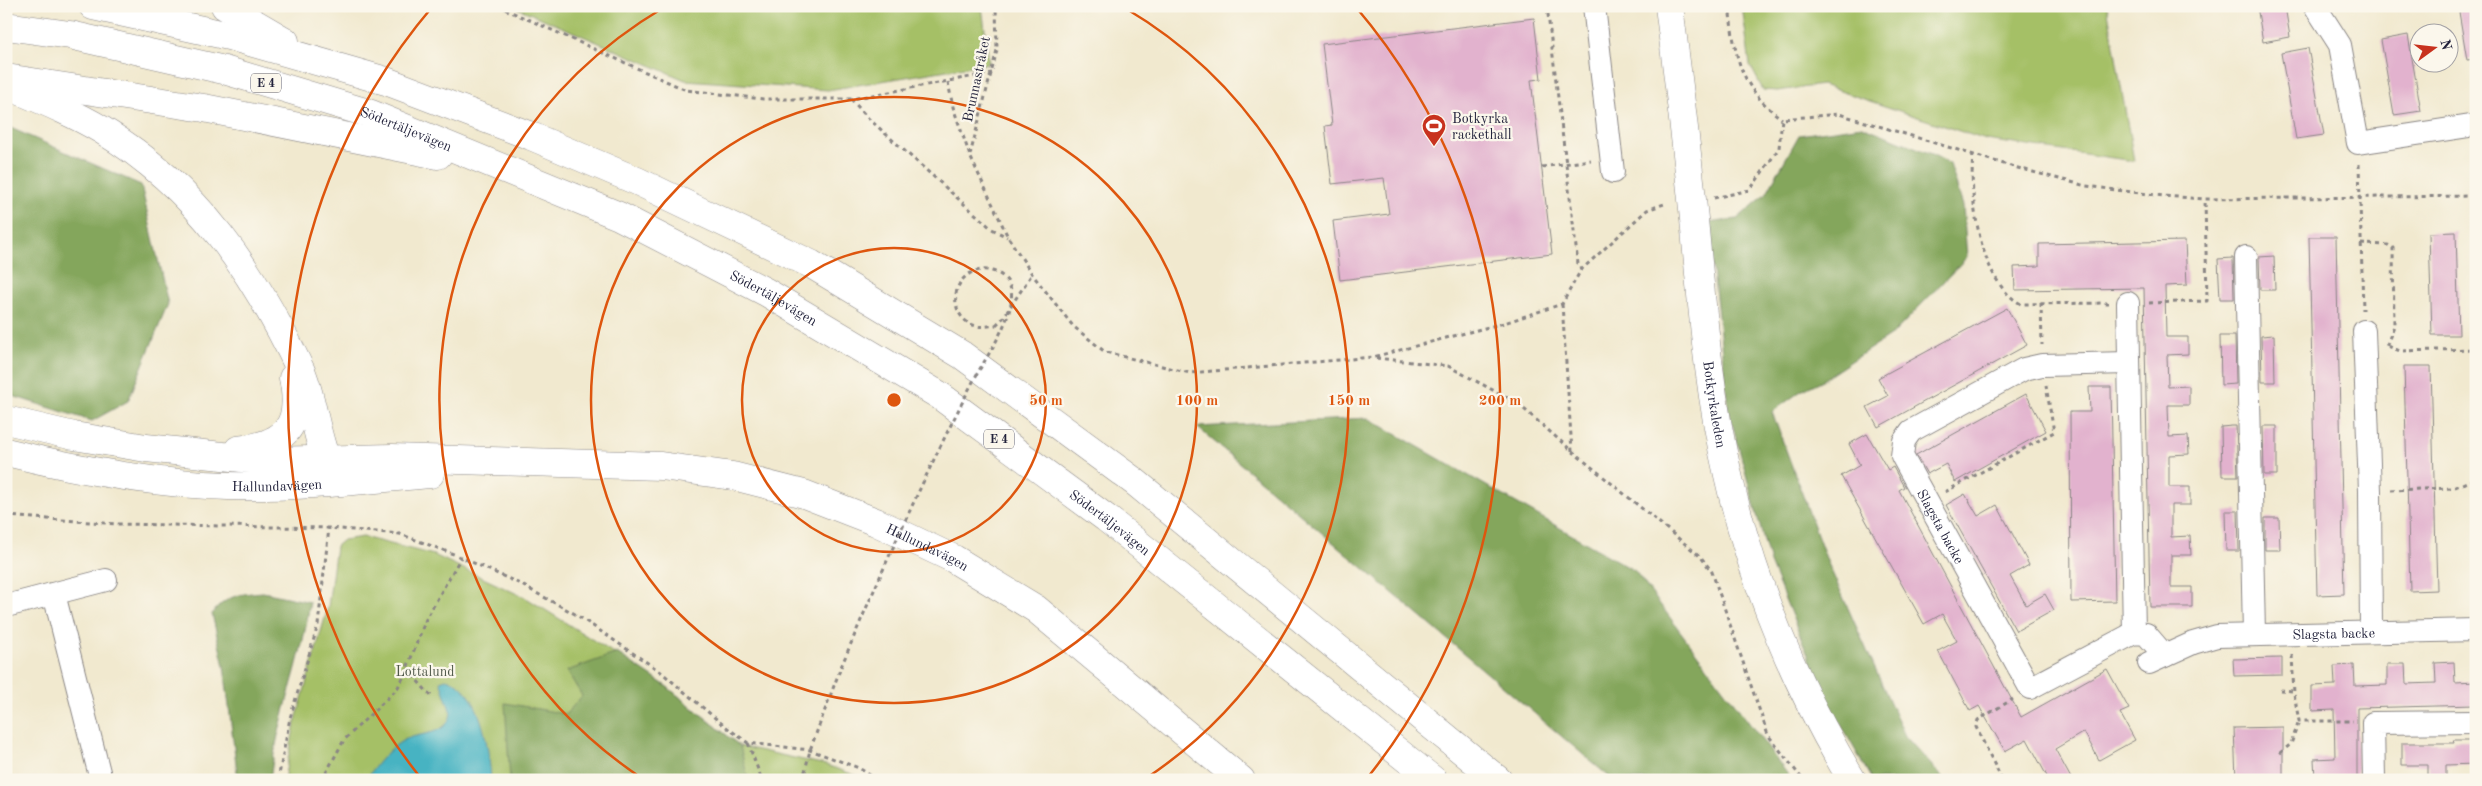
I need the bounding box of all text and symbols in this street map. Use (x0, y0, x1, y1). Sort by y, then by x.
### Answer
north arrow (2410, 22, 2460, 72)
street label: Brunnastråket (961, 35, 993, 123)
text: N (2437, 38, 2454, 52)
road number: E 4 (251, 74, 281, 92)
street label: Södertäljevägen (358, 105, 454, 155)
place label: Botkyrka rackethall (1452, 112, 1512, 142)
sports icon: Botkyrka rackethall (1421, 113, 1447, 147)
street label: Södertäljevägen (727, 269, 819, 329)
street label: Botkyrkaleden (1700, 360, 1728, 450)
centre of rings (885, 391, 903, 409)
text: 50 m (1029, 394, 1063, 409)
text: 100 m (1176, 394, 1218, 409)
text: 150 m (1328, 394, 1370, 409)
text: 200 m (1479, 394, 1521, 409)
road number: E 4 (984, 429, 1014, 448)
street label: Hallundavägen (232, 478, 323, 494)
street label: Slagsta backe (1914, 487, 1966, 566)
street label: Södertäljevägen (1066, 488, 1153, 559)
street label: Hallundavägen (883, 522, 971, 574)
street label: Slagsta backe (2292, 626, 2375, 642)
park label: Lottalund (395, 665, 455, 679)

